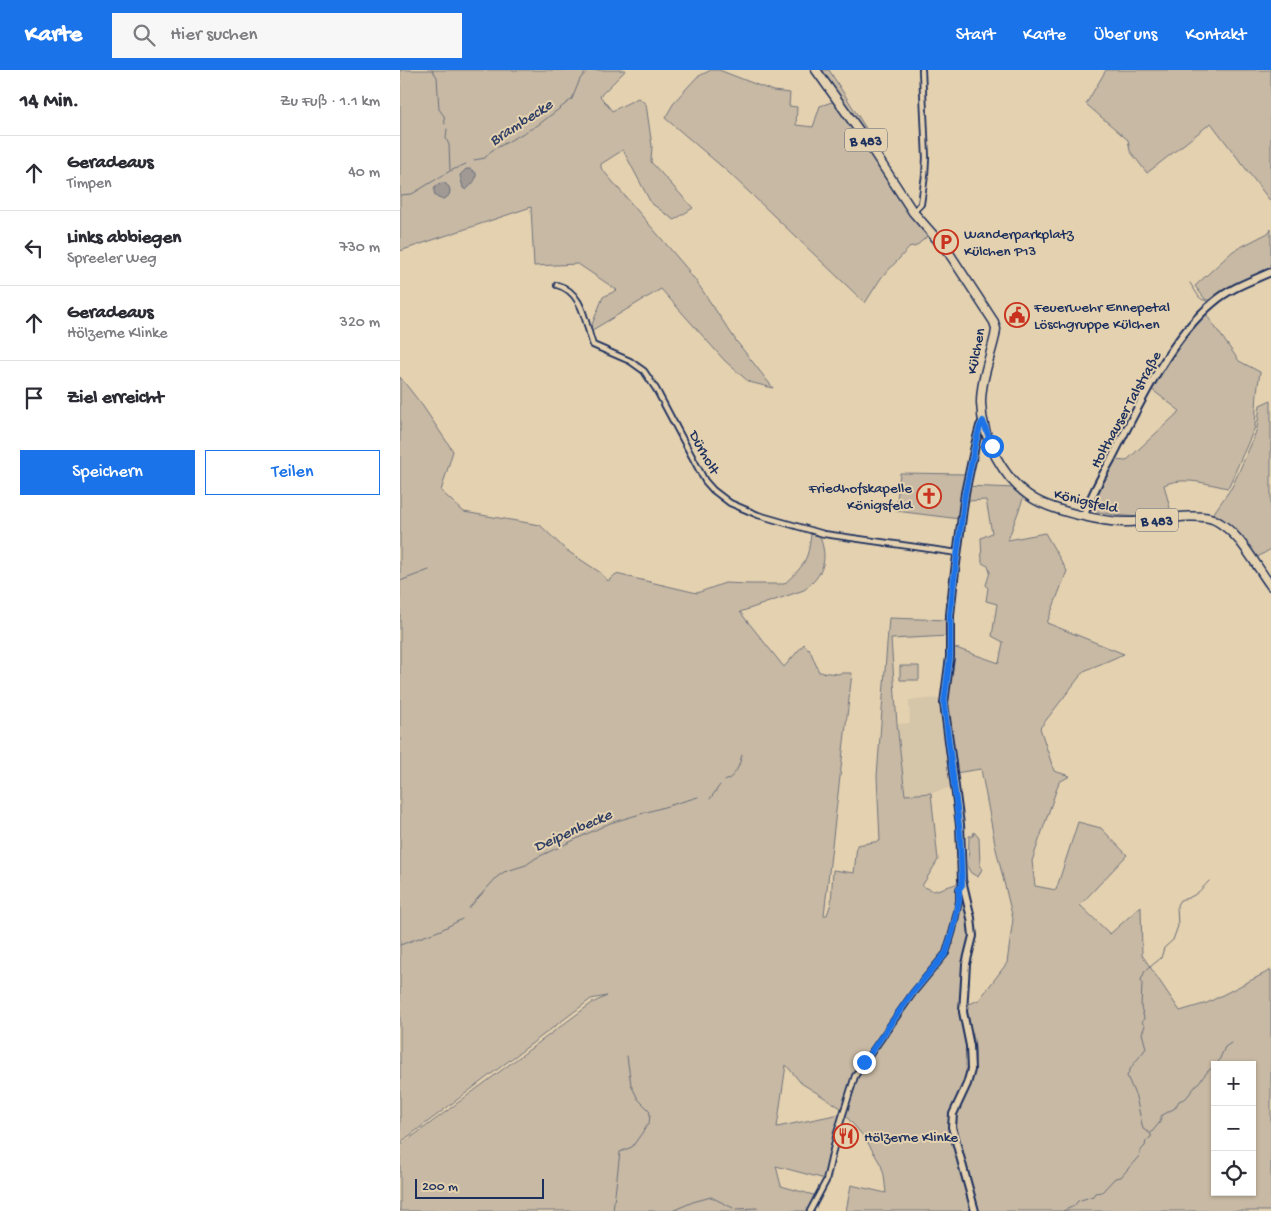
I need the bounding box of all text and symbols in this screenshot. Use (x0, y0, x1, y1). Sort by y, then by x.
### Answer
search box (112, 13, 462, 58)
text: Karte (25, 21, 82, 50)
icon: search (130, 21, 158, 49)
text: Hier suchen (170, 24, 258, 47)
text: Start (956, 25, 995, 46)
text: Karte (1023, 25, 1066, 46)
text: Über uns (1094, 25, 1157, 46)
text: Kontakt (1185, 25, 1246, 46)
text: 14 Min. (20, 90, 79, 115)
text: Zu Fuß · 1.1 km (280, 93, 380, 112)
water label: Brambecke (487, 96, 558, 151)
road number: B 483 (845, 128, 887, 152)
text: Geradeaus (67, 152, 153, 175)
icon: ahead (20, 159, 48, 187)
text: 40 m (348, 164, 380, 183)
text: Timpen (67, 175, 112, 194)
place label: Wanderparkplatz Külchen P13 (964, 226, 1074, 261)
text: Links abbiegen (67, 227, 181, 250)
parking icon: Wanderparkplatz Külchen P13 (933, 229, 959, 255)
icon: left (20, 234, 48, 262)
text: 730 m (339, 239, 380, 258)
text: Spreeler Weg (67, 250, 157, 269)
place label: Feuerwehr Ennepetal Löschgruppe Külchen (1033, 299, 1170, 334)
text: Geradeaus (67, 302, 153, 325)
public building icon: Feuerwehr Ennepetal Löschgruppe Külchen (1004, 302, 1030, 328)
icon: ahead (20, 309, 48, 337)
text: 320 m (340, 314, 380, 333)
text: Hölzerne Klinke (67, 325, 167, 344)
street label: Külchen (964, 327, 990, 376)
street label: Holthauser Talstraße (1087, 348, 1166, 472)
icon: arrive (20, 384, 48, 412)
text: Ziel erreicht (67, 387, 164, 410)
street label: Dürholt (683, 427, 724, 480)
route start (981, 435, 1004, 458)
button: Speichern (20, 450, 195, 495)
button: Teilen (205, 450, 380, 495)
place label: Friedhofskapelle Königsfeld (808, 480, 913, 515)
church icon: Friedhofskapelle Königsfeld (916, 483, 942, 509)
street label: Königsfeld (1052, 486, 1120, 518)
road number: B 483 (1136, 508, 1178, 532)
water label: Deipenbecke (531, 806, 616, 858)
route end (853, 1051, 876, 1074)
map controls (1211, 1061, 1256, 1196)
button: + (1211, 1061, 1256, 1106)
button: − (1211, 1106, 1256, 1151)
restaurant icon: Hölzerne Klinke (833, 1123, 859, 1149)
place label: Hölzerne Klinke (864, 1129, 958, 1147)
button: locate (1211, 1151, 1256, 1196)
scale bar (415, 1176, 544, 1199)
text: 200 m (422, 1179, 458, 1196)

